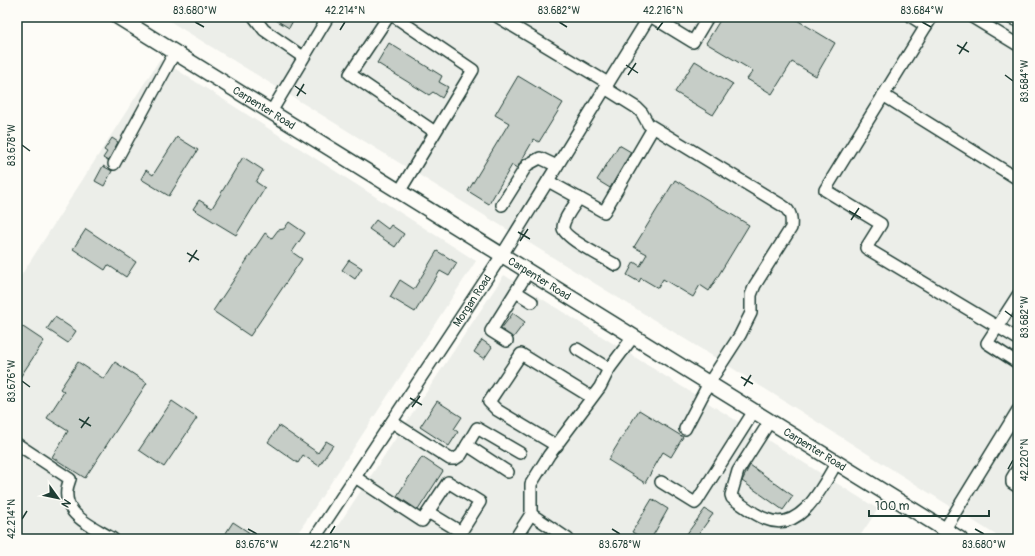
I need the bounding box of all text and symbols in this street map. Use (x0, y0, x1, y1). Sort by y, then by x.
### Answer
text: 83.680°W (173, 5, 217, 17)
text: 42.214°N (325, 5, 365, 17)
text: 83.682°W (538, 5, 581, 17)
text: 42.216°N (643, 5, 683, 17)
text: 83.684°W (901, 5, 944, 17)
text: 83.684°W (1019, 59, 1031, 102)
street label: Carpenter Road (230, 83, 298, 132)
text: 83.678°W (6, 124, 18, 166)
street label: Carpenter Road (506, 254, 573, 303)
street label: Morgan Road (450, 272, 494, 329)
text: 83.682°W (1019, 295, 1031, 338)
text: 83.676°W (6, 359, 18, 402)
street label: Carpenter Road (781, 425, 849, 473)
text: 42.220°N (1019, 438, 1031, 481)
north arrow (38, 478, 78, 518)
scale bar (869, 492, 989, 518)
text: N (58, 497, 73, 510)
text: 42.214°N (6, 499, 18, 539)
text: 100 m (875, 499, 910, 514)
text: 83.676°W (236, 539, 279, 551)
text: 42.216°N (310, 539, 350, 551)
text: 83.678°W (599, 539, 641, 551)
text: 83.680°W (962, 539, 1006, 551)

